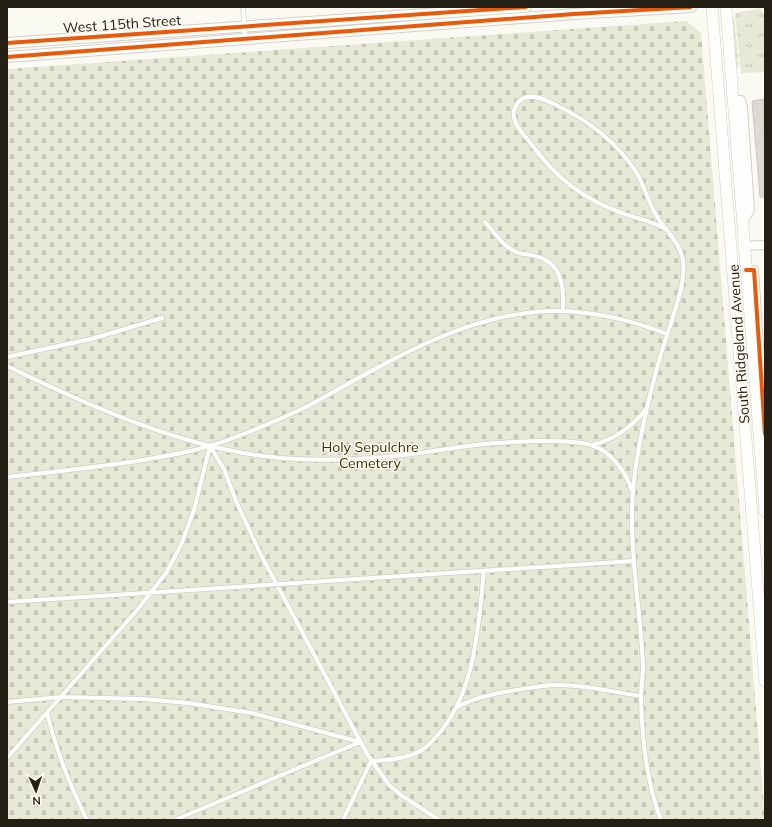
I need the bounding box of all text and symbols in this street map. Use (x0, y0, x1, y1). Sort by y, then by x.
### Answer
street label: West 115th Street (62, 11, 182, 37)
street label: South Ridgeland Avenue (724, 264, 754, 424)
park label: Holy Sepulchre Cemetery (321, 438, 419, 472)
north arrow (16, 771, 56, 811)
text: N (32, 794, 41, 808)

